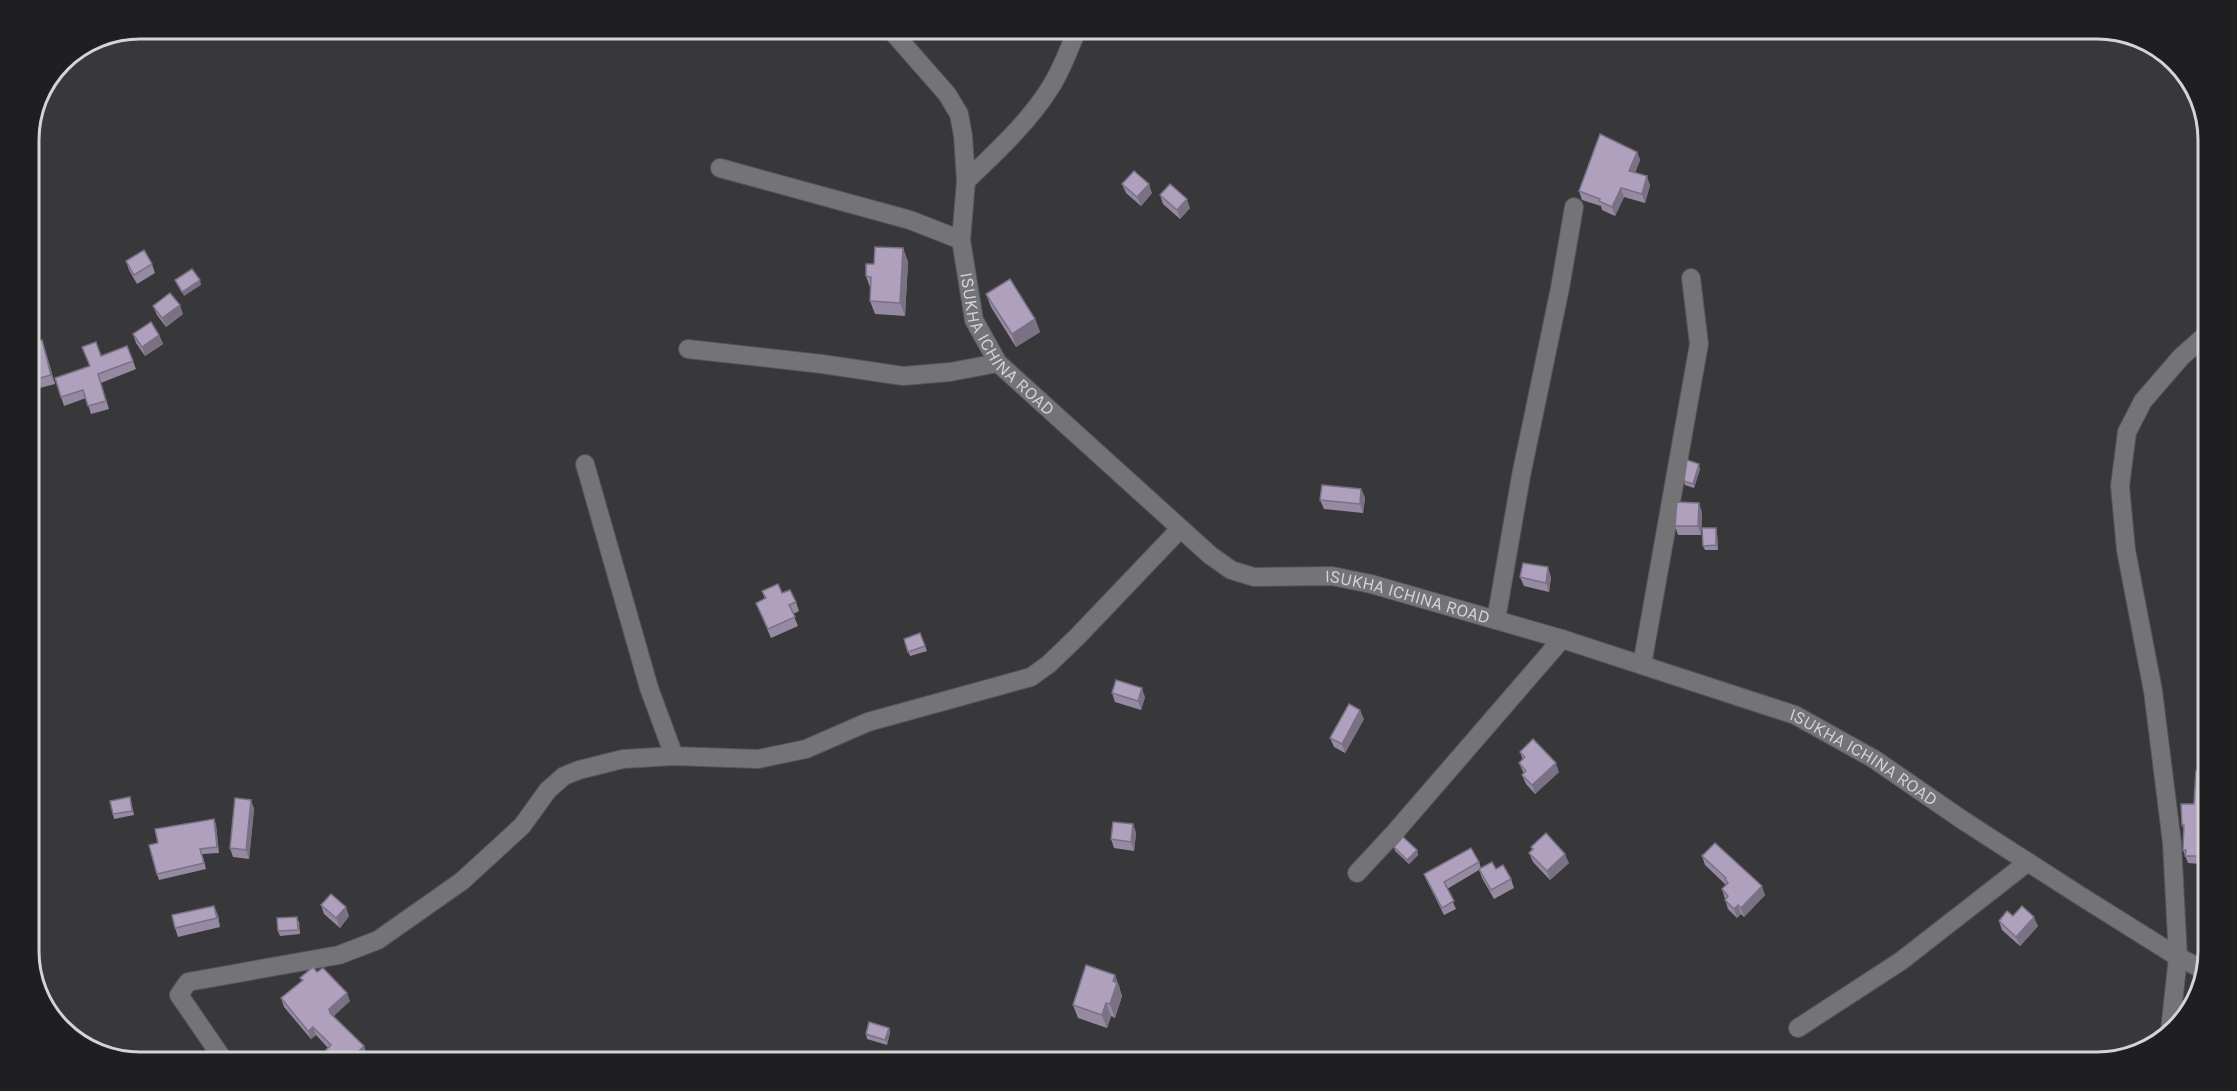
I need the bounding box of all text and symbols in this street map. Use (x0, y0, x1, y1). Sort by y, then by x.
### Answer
street label: ISUKHA ICHINA ROAD (955, 271, 1060, 420)
street label: ISUKHA ICHINA ROAD (1325, 565, 1493, 629)
street label: ISUKHA ICHINA ROAD (1787, 703, 1942, 811)

